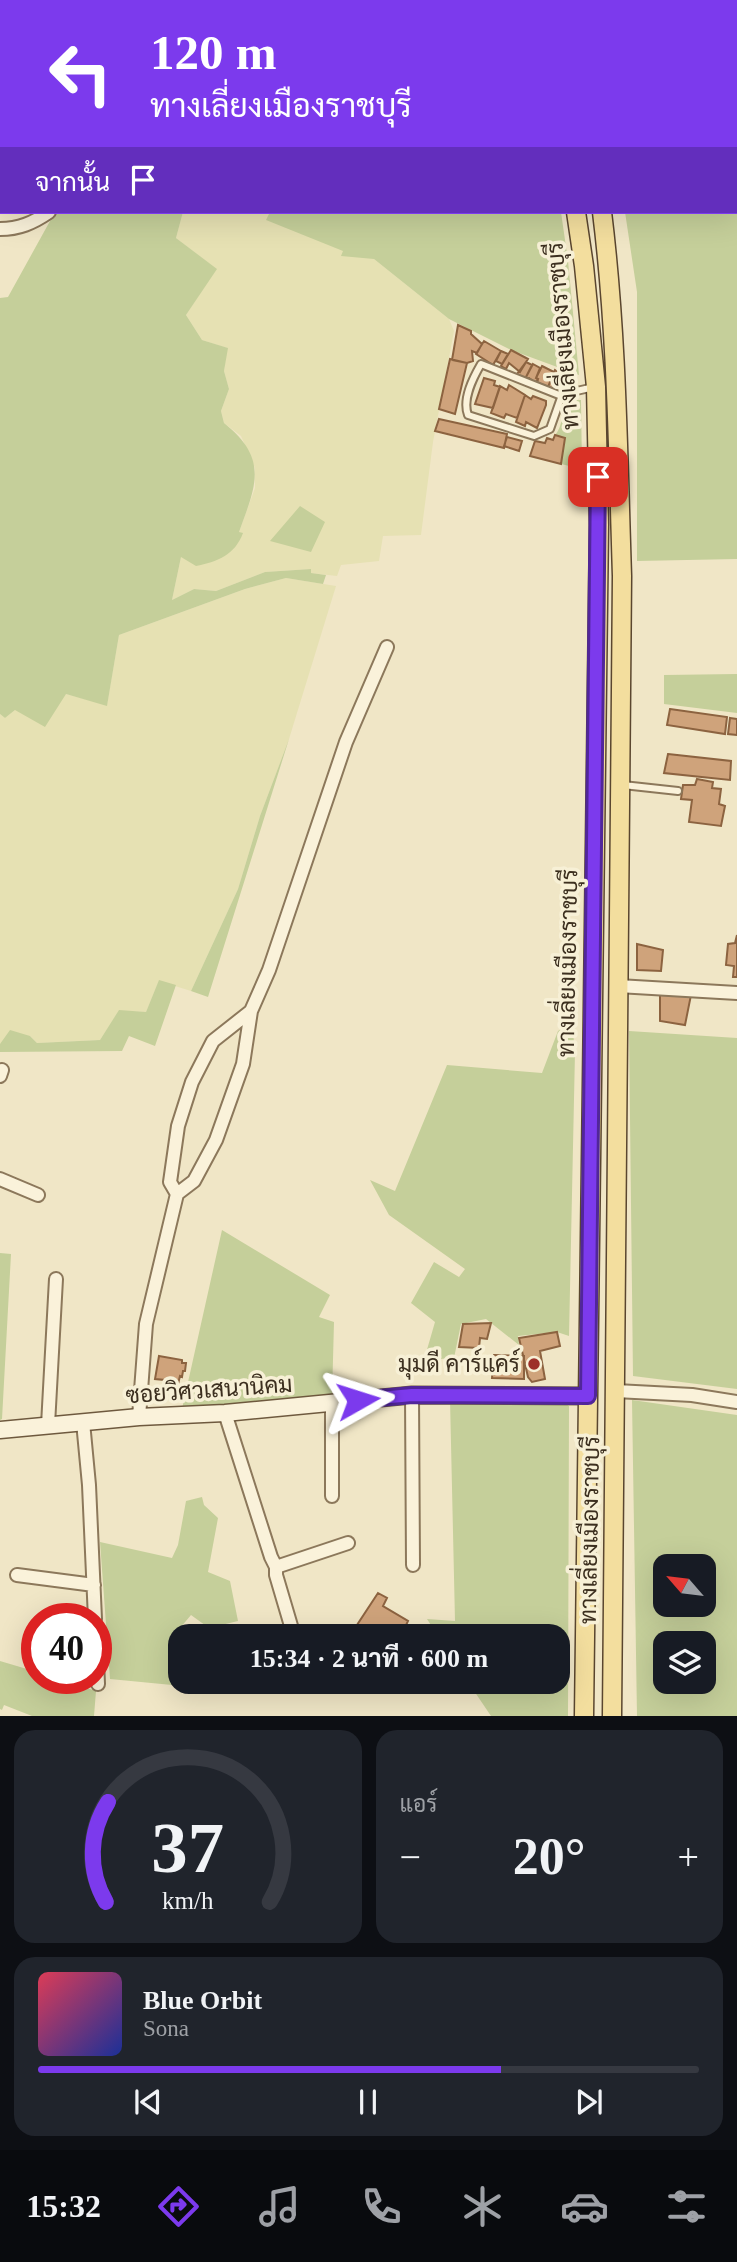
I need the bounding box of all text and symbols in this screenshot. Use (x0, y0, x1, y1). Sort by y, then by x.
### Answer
text: 120 m (150, 25, 277, 80)
icon: left (35, 28, 126, 119)
text: ทางเลี่ยงเมืองราชบุรี (150, 88, 412, 124)
icon: arrive (124, 161, 162, 199)
text: จากนั้น (35, 168, 110, 197)
street label: ทางเลี่ยงเมืองราชบุรี (533, 241, 587, 432)
pin (568, 447, 628, 507)
icon: arrive (579, 458, 617, 496)
street label: ทางเลี่ยงเมืองราชบุรี (545, 869, 585, 1057)
place label: มุมดี คาร์แคร์ (398, 1348, 520, 1380)
marker: มุมดี คาร์แคร์ (526, 1356, 542, 1372)
position arrow (321, 1363, 395, 1437)
street label: ซอยวิศวเสนานิคม (125, 1370, 293, 1408)
street label: ทางเลี่ยงเมืองราชบุรี (567, 1436, 607, 1624)
north arrow (653, 1554, 716, 1617)
map controls (653, 1554, 716, 1694)
speed limit sign: 40 (21, 1603, 112, 1694)
button: layers (653, 1631, 716, 1694)
text: 15:34 · 2 นาที · 600 m (250, 1644, 488, 1673)
text: แอร์ (400, 1792, 437, 1817)
text: 37 (151, 1808, 224, 1889)
text: 20° (513, 1828, 586, 1885)
text: − (400, 1836, 421, 1878)
text: + (678, 1836, 699, 1878)
text: km/h (162, 1887, 214, 1914)
text: Blue Orbit (143, 1986, 262, 2015)
text: Sona (143, 2016, 189, 2041)
icon: previous (129, 2083, 167, 2121)
icon: pause (349, 2083, 387, 2121)
icon: next (570, 2083, 608, 2121)
icon: directions (154, 2182, 203, 2231)
icon: music (255, 2182, 304, 2231)
icon: phone (357, 2182, 406, 2231)
icon: climate (458, 2182, 507, 2231)
icon: car (560, 2182, 609, 2231)
icon: filters (662, 2182, 711, 2231)
text: 15:32 (26, 2188, 101, 2224)

